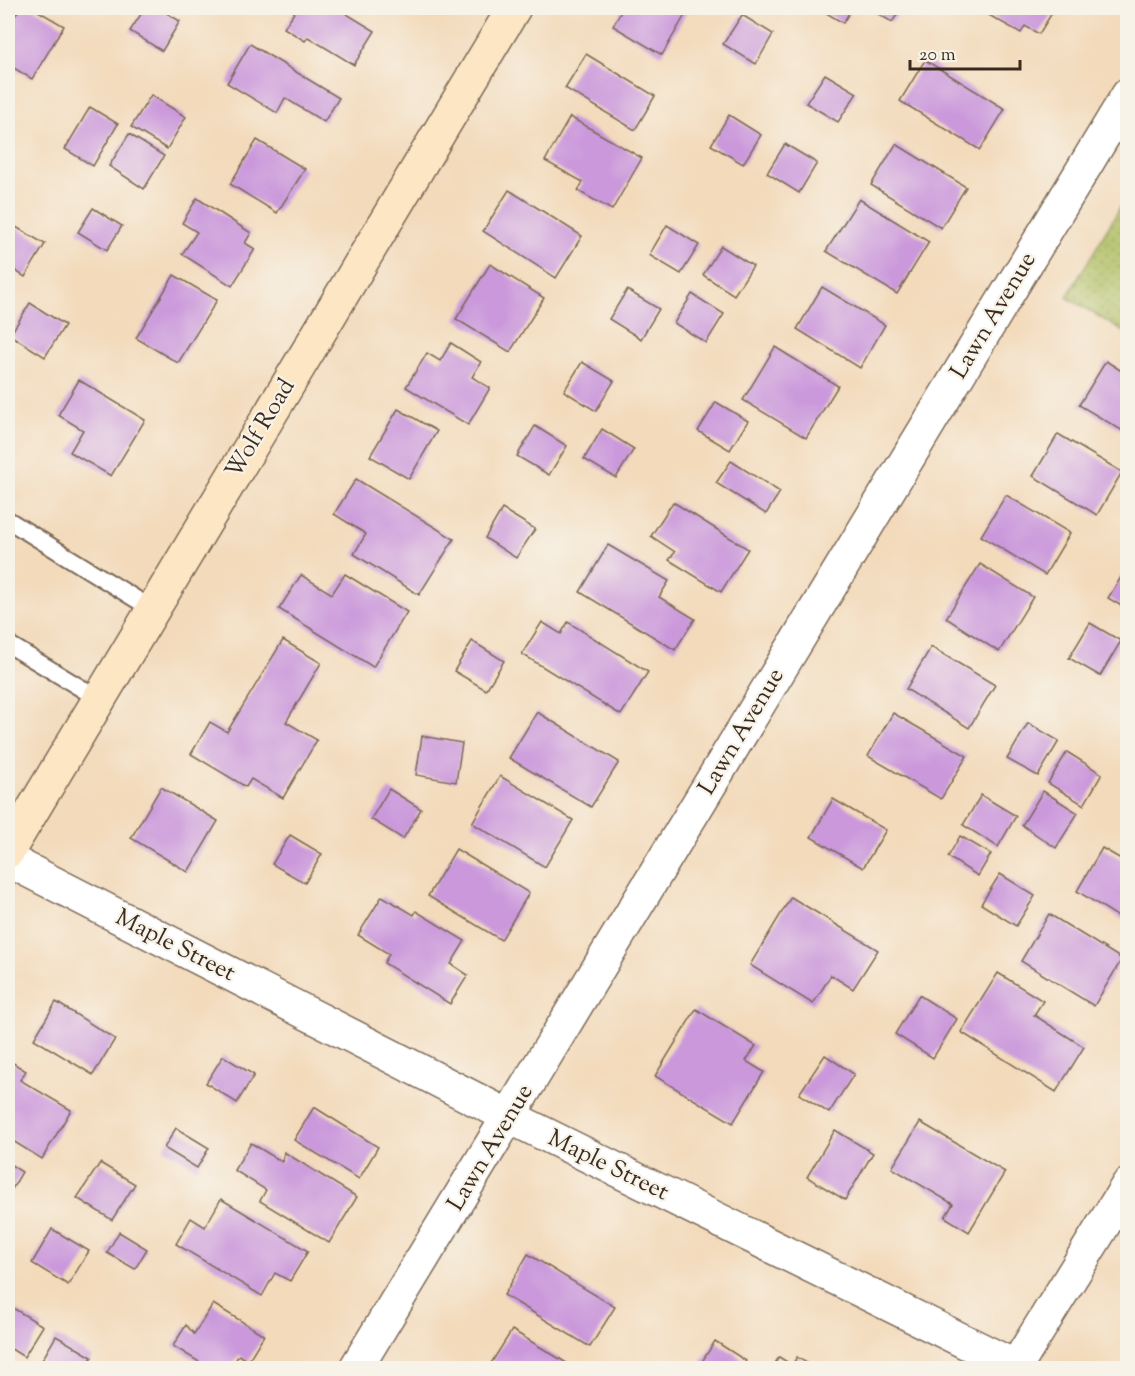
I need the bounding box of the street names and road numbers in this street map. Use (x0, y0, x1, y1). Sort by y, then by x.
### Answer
street label: Lawn Avenue (943, 246, 1045, 386)
street label: Wolf Road (218, 372, 304, 485)
street label: Lawn Avenue (691, 662, 793, 802)
street label: Maple Street (109, 901, 241, 991)
street label: Lawn Avenue (440, 1078, 542, 1218)
street label: Maple Street (542, 1122, 674, 1210)

